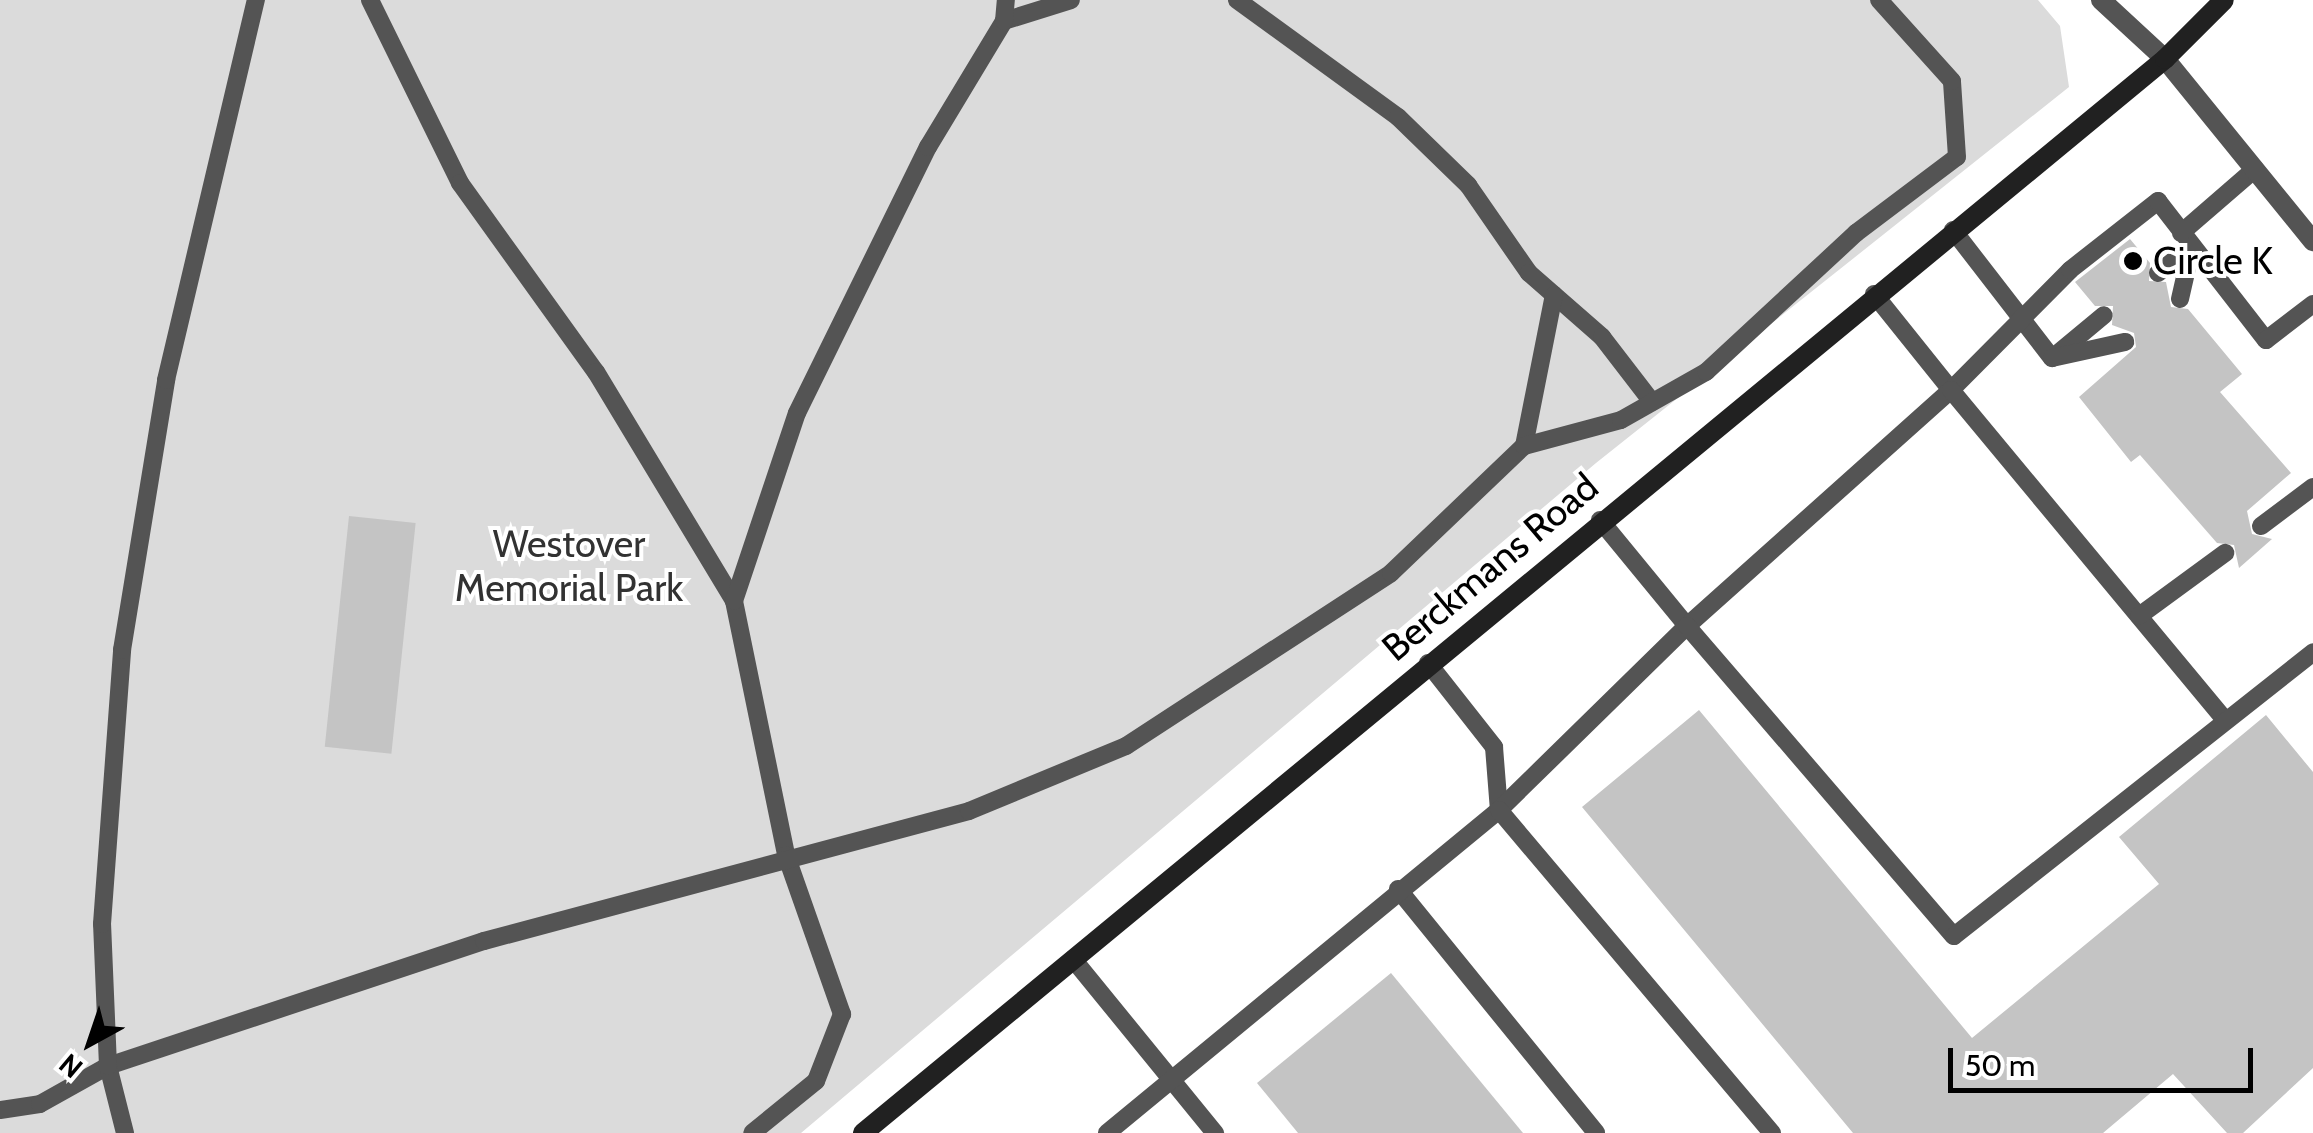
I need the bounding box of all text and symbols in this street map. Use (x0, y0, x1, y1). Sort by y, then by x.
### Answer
place label: Circle K (2153, 238, 2273, 284)
marker: Circle K (2122, 250, 2144, 272)
street label: Berckmans Road (1373, 464, 1607, 670)
park label: Westover Memorial Park (455, 521, 683, 610)
north arrow (40, 993, 140, 1093)
scale bar (1953, 1028, 2258, 1090)
text: N (52, 1047, 89, 1085)
text: 50 m (1965, 1047, 2035, 1084)

